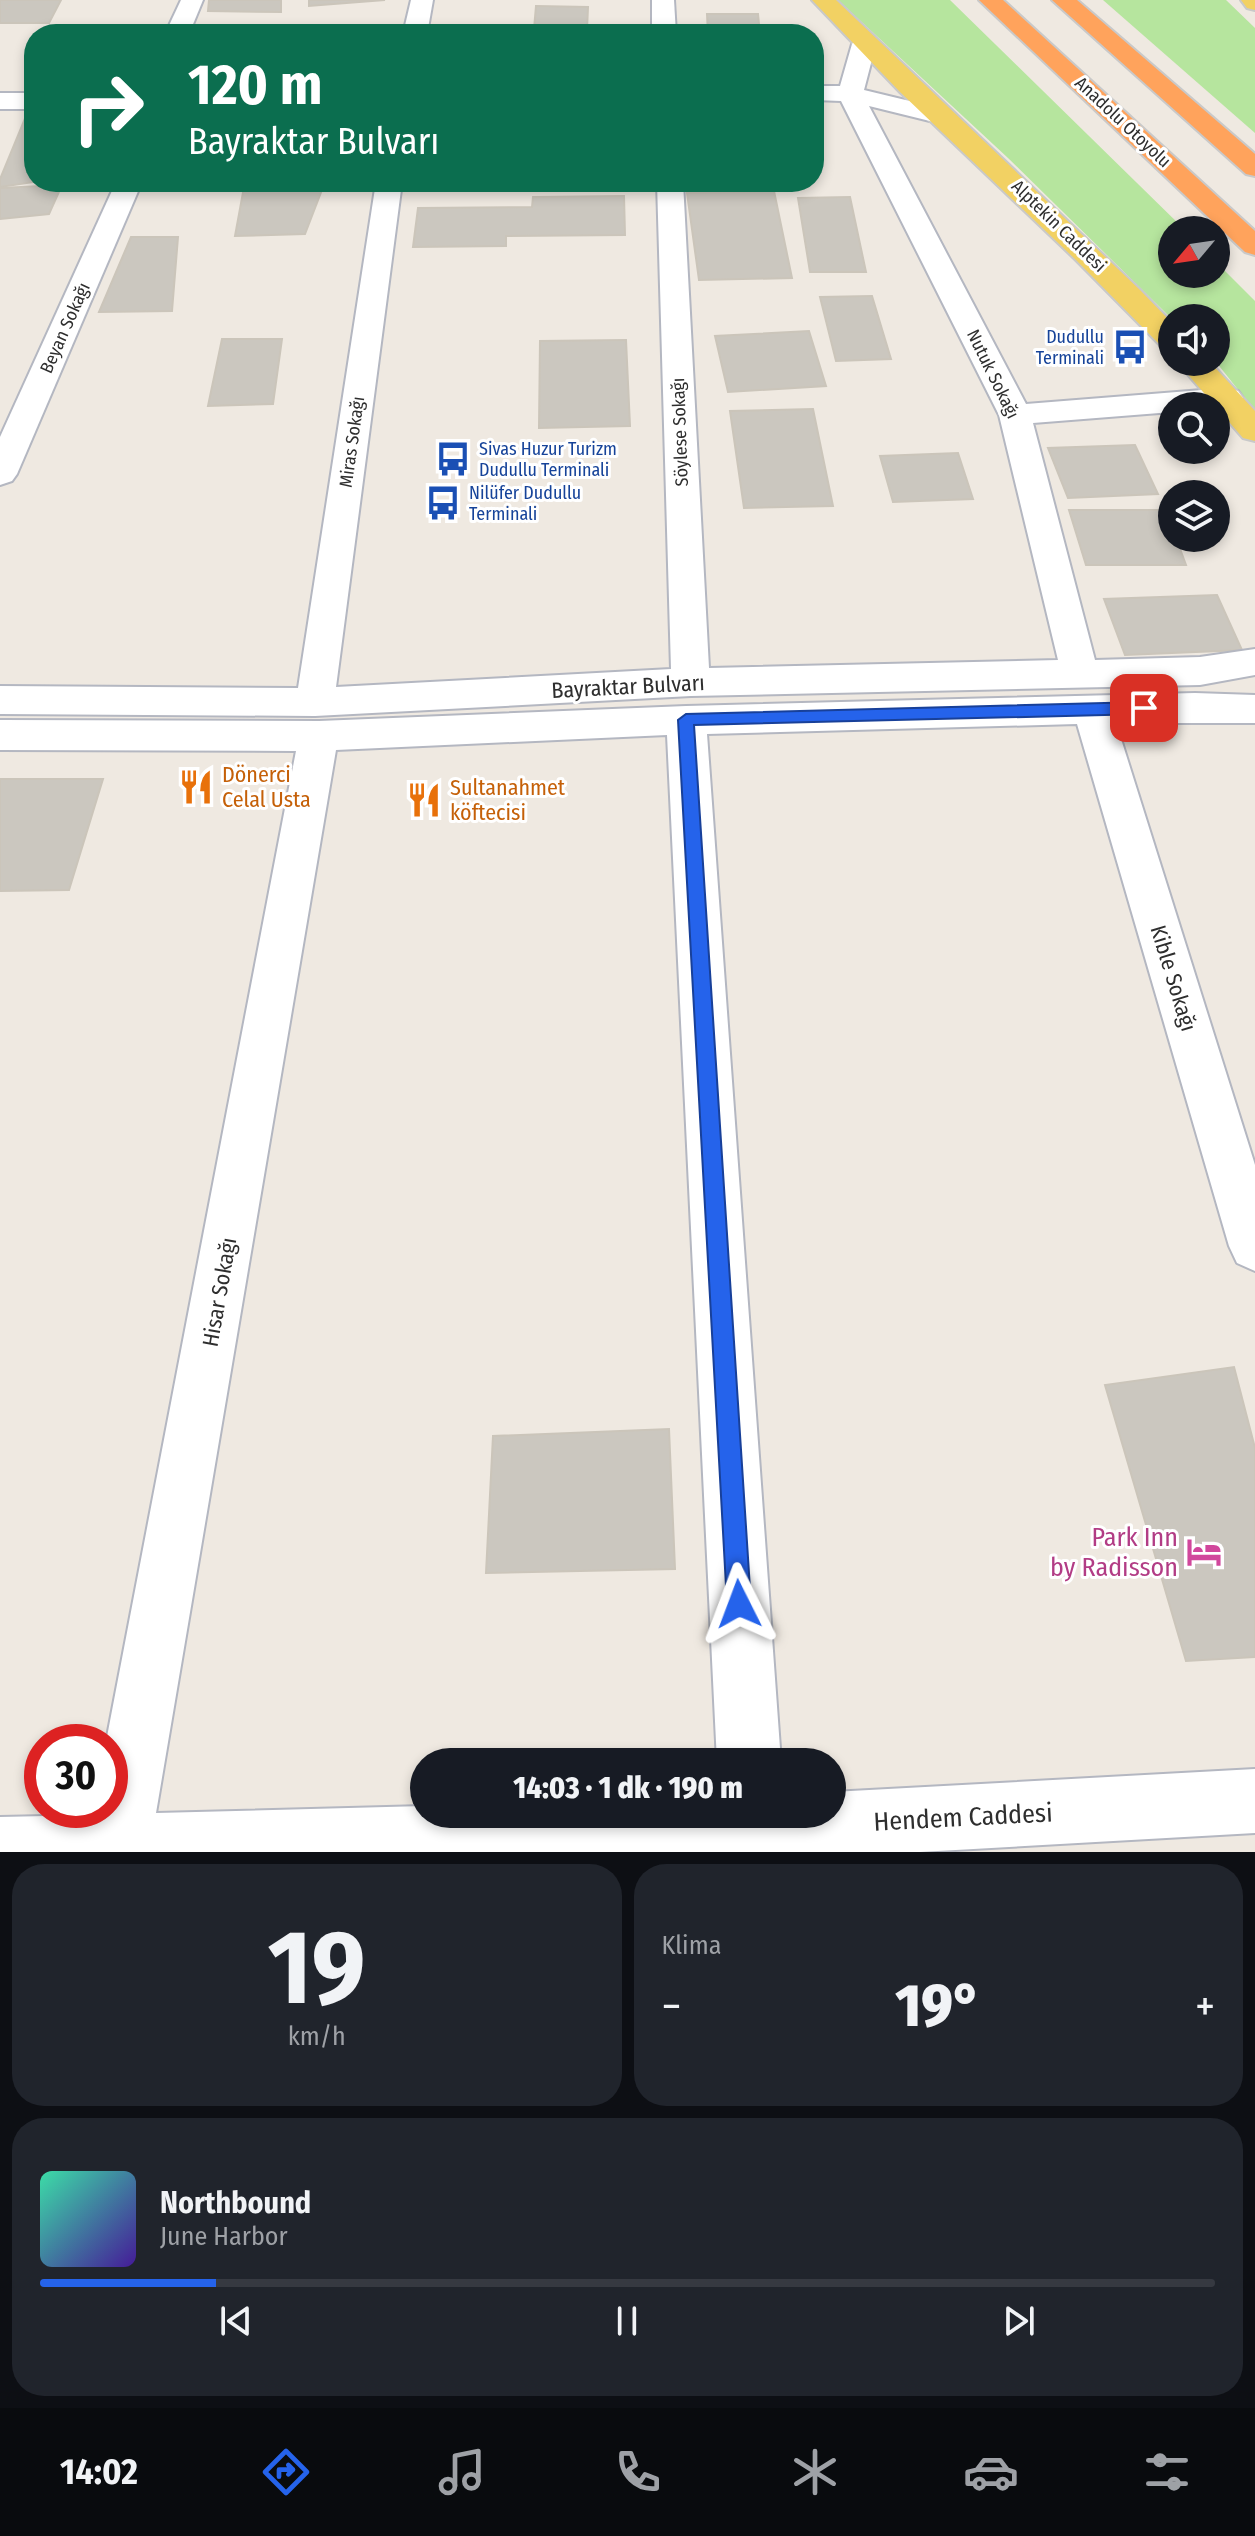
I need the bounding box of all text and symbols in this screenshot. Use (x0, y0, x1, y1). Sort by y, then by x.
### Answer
text: 120 m (188, 52, 323, 119)
icon: right (56, 56, 160, 160)
street label: Anadolu Otoyolu (1070, 72, 1176, 172)
text: Bayraktar Bulvarı (188, 120, 439, 164)
street label: Alptekin Caddesi (1007, 175, 1111, 277)
north arrow (1158, 216, 1230, 288)
map controls (1158, 216, 1230, 552)
street label: Beyan Sokağı (35, 279, 95, 377)
button: sound (1158, 304, 1230, 376)
street label: Nutuk Sokağı (962, 326, 1024, 422)
place label: Dudullu Terminali (1036, 326, 1104, 369)
bus stop icon: Dudullu Terminali (1111, 328, 1149, 366)
street label: Söylese Sokağı (667, 377, 693, 487)
button: search (1158, 392, 1230, 464)
street label: Miras Sokağı (335, 395, 369, 489)
place label: Sivas Huzur Turizm Dudullu Terminali (479, 438, 617, 481)
bus stop icon: Sivas Huzur Turizm Dudullu Terminali (434, 440, 472, 478)
button: layers (1158, 480, 1230, 552)
place label: Nilüfer Dudullu Terminali (469, 482, 581, 525)
bus stop icon: Nilüfer Dudullu Terminali (424, 484, 462, 522)
street label: Bayraktar Bulvarı (551, 669, 705, 704)
pin (1110, 674, 1178, 742)
icon: arrive (1122, 686, 1166, 730)
place label: Dönerci Celal Usta (222, 761, 311, 813)
restaurant icon: Dönerci Celal Usta (177, 768, 215, 806)
place label: Sultanahmet köftecisi (450, 774, 566, 826)
restaurant icon: Sultanahmet köftecisi (405, 781, 443, 819)
street label: Kible Sokağı (1145, 922, 1202, 1034)
street label: Hisar Sokağı (197, 1235, 242, 1349)
place label: Park Inn by Radisson (1050, 1522, 1178, 1583)
hotel icon: Park Inn by Radisson (1185, 1533, 1223, 1571)
position arrow (697, 1562, 781, 1646)
speed limit sign: 30 (24, 1724, 128, 1828)
text: 14:03 · 1 dk · 190 m (513, 1770, 743, 1806)
street label: Hendem Caddesi (873, 1797, 1053, 1838)
text: 19 (268, 1906, 366, 2031)
text: Klima (662, 1930, 721, 1961)
text: 19° (895, 1970, 981, 2042)
text: − (662, 1980, 681, 2033)
text: + (1195, 1980, 1215, 2033)
text: km/h (288, 2021, 346, 2052)
text: Northbound (160, 2185, 311, 2221)
text: June Harbor (160, 2221, 288, 2252)
icon: previous (214, 2299, 258, 2343)
icon: pause (605, 2299, 649, 2343)
icon: next (997, 2299, 1041, 2343)
icon: directions (258, 2444, 314, 2500)
icon: music (434, 2444, 490, 2500)
icon: phone (610, 2444, 666, 2500)
icon: climate (787, 2444, 843, 2500)
icon: car (963, 2444, 1019, 2500)
icon: filters (1139, 2444, 1195, 2500)
text: 14:02 (60, 2450, 138, 2494)

